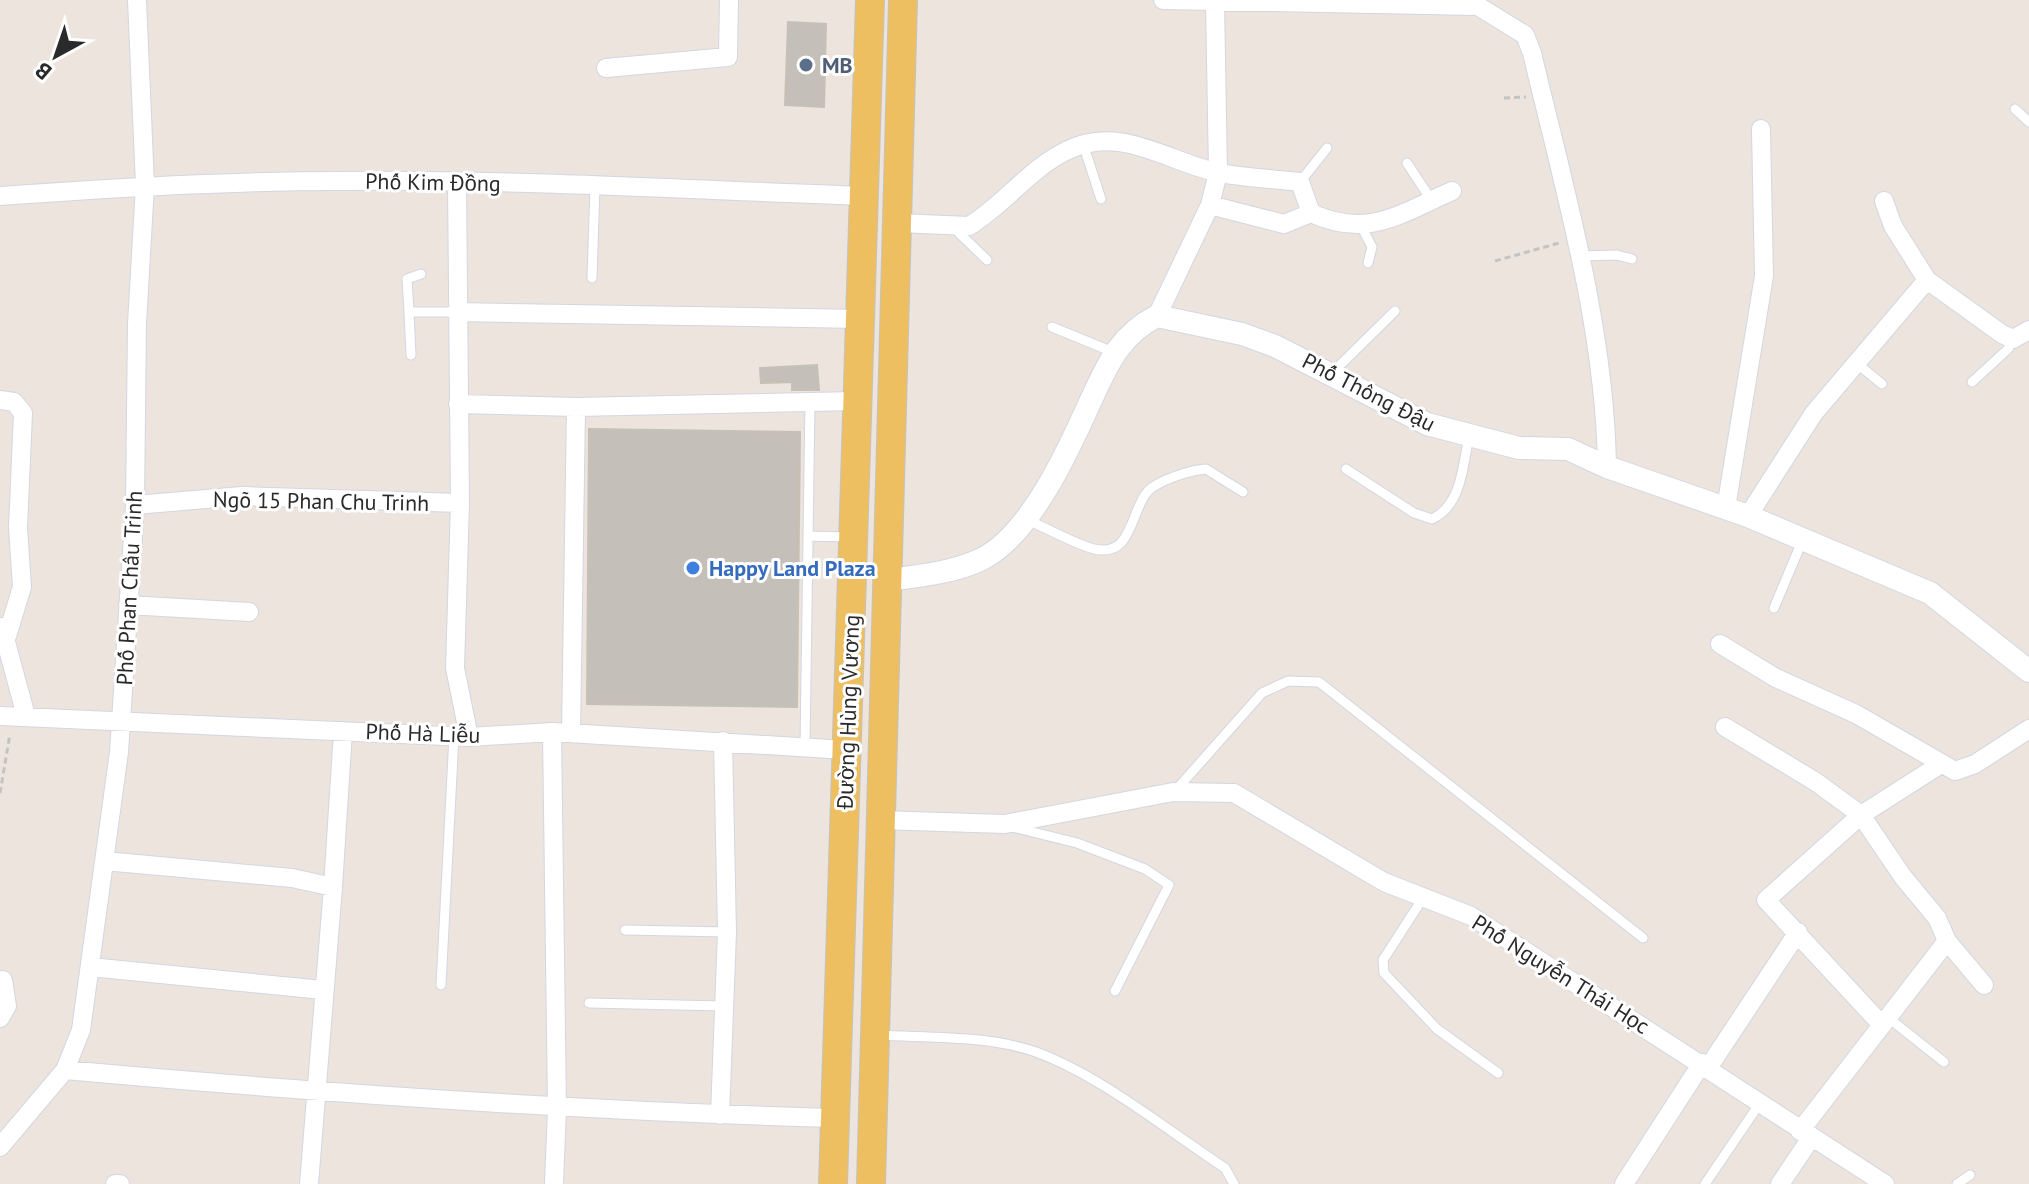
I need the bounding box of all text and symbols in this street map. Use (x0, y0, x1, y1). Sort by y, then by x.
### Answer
north arrow (16, 16, 96, 96)
place label: MB (822, 51, 853, 79)
text: B (29, 56, 57, 86)
marker: MB (797, 56, 815, 74)
street label: Phố Kim Đồng (365, 167, 501, 197)
street label: Phố Thông Đậu (1298, 346, 1440, 438)
street label: Ngõ 15 Phan Chu Trinh (213, 485, 429, 517)
street label: Phố Phan Châu Trinh (110, 490, 148, 686)
place label: Happy Land Plaza (709, 554, 876, 582)
marker: Happy Land Plaza (684, 559, 702, 577)
street label: Đường Hùng Vương (831, 614, 865, 811)
street label: Phố Hà Liễu (365, 717, 481, 749)
street label: Phố Nguyễn Thái Học (1467, 908, 1655, 1040)

